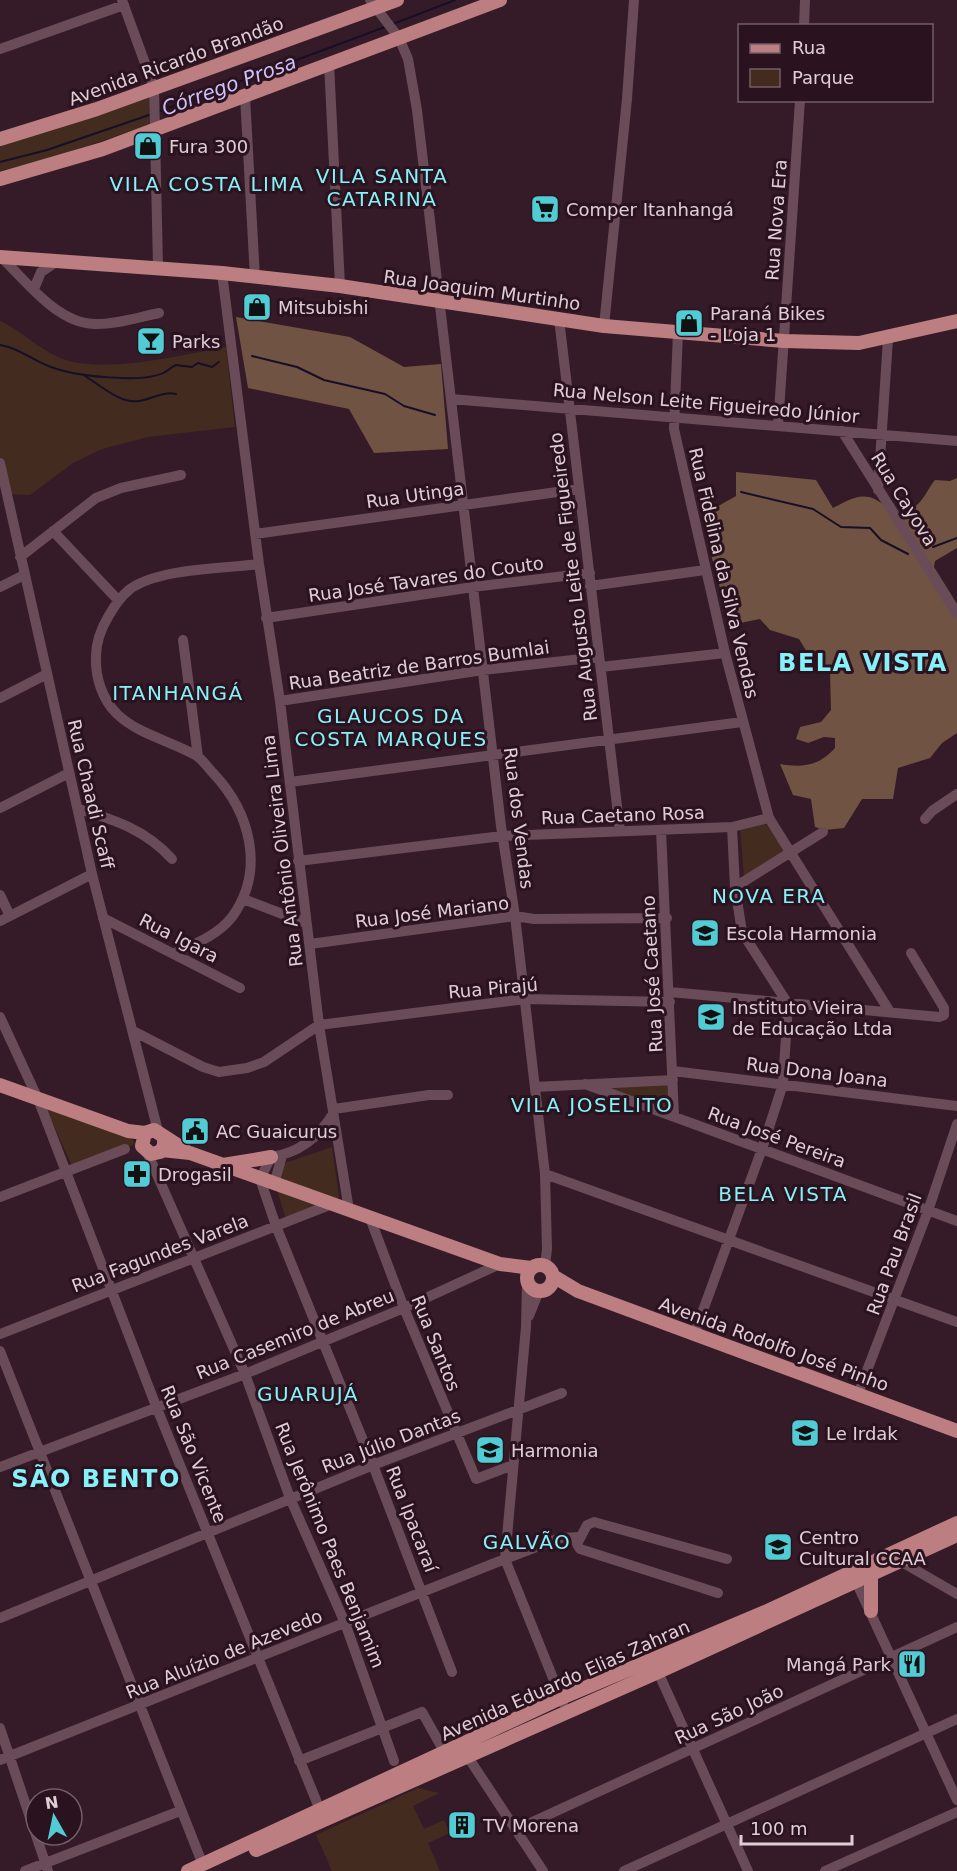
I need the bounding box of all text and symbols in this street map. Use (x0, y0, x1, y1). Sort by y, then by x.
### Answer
street label: Avenida Ricardo Brandão (66, 12, 286, 110)
legend (738, 24, 933, 102)
text: Rua (792, 37, 826, 58)
water label: Córrego Prosa (158, 50, 300, 120)
text: Parque (792, 67, 854, 88)
shop icon: Fura 300 (132, 130, 164, 162)
place label: Fura 300 (169, 136, 248, 157)
street label: Rua Nova Era (761, 159, 791, 281)
district label: VILA SANTA CATARINA (316, 164, 448, 211)
district label: VILA COSTA LIMA (110, 172, 304, 196)
supermarket icon: Comper Itanhangá (529, 193, 561, 225)
place label: Comper Itanhangá (566, 199, 734, 220)
street label: Rua Joaquim Murtinho (382, 266, 582, 314)
shop icon: Mitsubishi (241, 291, 273, 323)
place label: Mitsubishi (278, 297, 369, 318)
place label: Paraná Bikes - Loja 1 (710, 303, 825, 345)
shop icon: Paraná Bikes - Loja 1 (673, 307, 705, 339)
bar icon: Parks (135, 325, 167, 357)
place label: Parks (172, 331, 220, 352)
street label: Rua Nelson Leite Figueiredo Júnior (552, 379, 861, 427)
street label: Rua Augusto Leite de Figueiredo (545, 431, 601, 723)
street label: Rua Fidelina da Silva Vendas (685, 446, 763, 700)
street label: Rua Cayova (867, 448, 941, 550)
street label: Rua Utinga (365, 478, 465, 512)
street label: Rua José Tavares do Couto (307, 552, 545, 606)
street label: Rua Beatriz de Barros Bumlai (287, 636, 551, 694)
district label: BELA VISTA (778, 649, 948, 677)
district label: ITANHANGÁ (112, 681, 244, 705)
district label: GLAUCOS DA COSTA MARQUES (294, 704, 488, 751)
street label: Rua Chaadi Scaff (64, 717, 119, 871)
street label: Rua Antônio Oliveira Lima (257, 734, 307, 968)
street label: Rua dos Vendas (500, 746, 538, 890)
street label: Rua Caetano Rosa (541, 802, 705, 828)
district label: NOVA ERA (712, 884, 826, 908)
street label: Rua José Mariano (354, 892, 510, 932)
street label: Rua José Caetano (637, 895, 667, 1053)
street label: Rua Igara (136, 909, 222, 967)
school or university icon: Escola Harmonia (689, 917, 721, 949)
place label: Escola Harmonia (726, 923, 877, 944)
street label: Rua Pirajú (447, 974, 539, 1002)
place label: Instituto Vieira de Educação Ltda (732, 997, 893, 1039)
school or university icon: Instituto Vieira de Educação Ltda (695, 1001, 727, 1033)
street label: Rua Dona Joana (745, 1053, 889, 1091)
district label: VILA JOSELITO (511, 1093, 673, 1117)
street label: Rua José Pereira (705, 1102, 849, 1172)
public building icon: AC Guaicurus (179, 1115, 211, 1147)
place label: AC Guaicurus (216, 1121, 337, 1142)
pharmacy icon: Drogasil (121, 1158, 153, 1190)
place label: Drogasil (158, 1164, 232, 1185)
district label: BELA VISTA (718, 1182, 848, 1206)
street label: Rua Pau Brasil (862, 1190, 926, 1318)
street label: Rua Fagundes Varela (69, 1210, 251, 1296)
street label: Rua Casemiro de Abreu (193, 1285, 397, 1383)
street label: Rua Santos (407, 1292, 465, 1394)
street label: Avenida Rodolfo José Pinho (656, 1293, 892, 1395)
street label: Rua São Vicente (157, 1382, 231, 1526)
district label: GUARUJÁ (257, 1382, 359, 1406)
street label: Rua Júlio Dantas (319, 1405, 463, 1477)
school or university icon: Le Irdak (789, 1417, 821, 1449)
street label: Rua Jerônimo Paes Benjamim (271, 1419, 389, 1671)
place label: Le Irdak (826, 1423, 898, 1444)
school or university icon: Harmonia (474, 1434, 506, 1466)
place label: Harmonia (511, 1440, 599, 1461)
street label: Rua Ipacaraí (382, 1463, 442, 1576)
district label: SÃO BENTO (11, 1464, 181, 1493)
place label: Centro Cultural CCAA (799, 1527, 927, 1569)
district label: GALVÃO (483, 1530, 571, 1554)
school or university icon: Centro Cultural CCAA (762, 1531, 794, 1563)
street label: Rua Aluízio de Azevedo (123, 1605, 325, 1703)
street label: Avenida Eduardo Elias Zahran (437, 1615, 693, 1745)
restaurant icon: Mangá Park (896, 1648, 928, 1680)
place label: Mangá Park (786, 1654, 892, 1675)
street label: Rua São João (671, 1680, 787, 1748)
north arrow (24, 1787, 84, 1847)
text: N (44, 1792, 60, 1813)
scale bar (741, 1808, 852, 1846)
building icon: TV Morena (446, 1809, 478, 1841)
place label: TV Morena (482, 1815, 579, 1836)
text: 100 m (750, 1818, 808, 1839)

